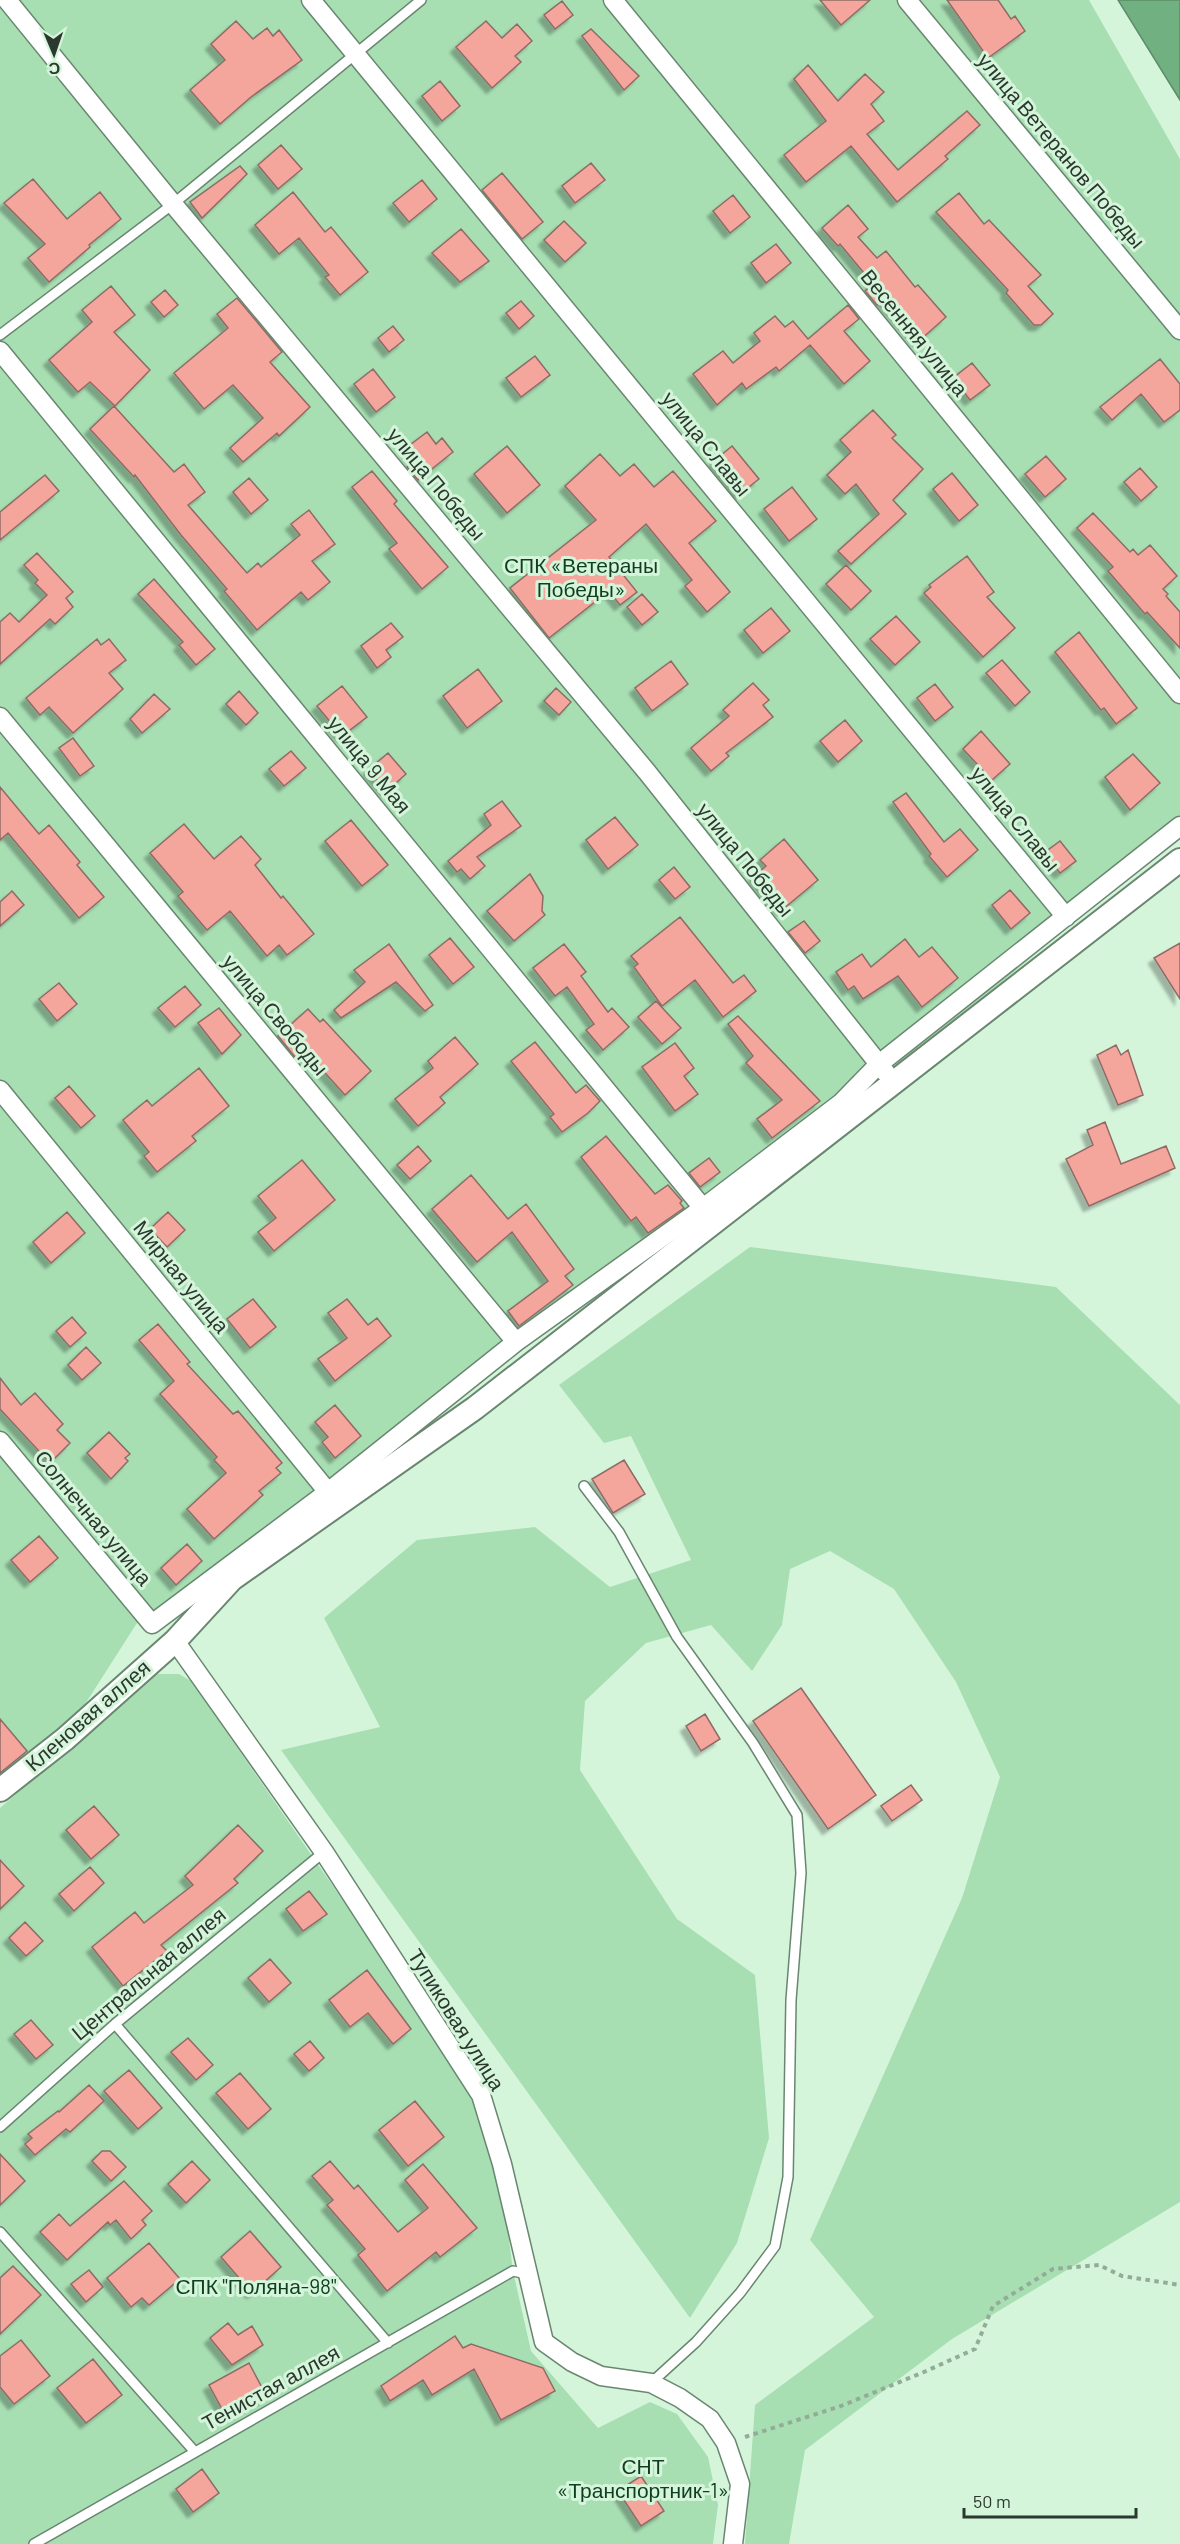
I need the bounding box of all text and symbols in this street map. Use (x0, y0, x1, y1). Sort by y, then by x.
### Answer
north arrow (24, 24, 84, 84)
street label: улица Ветеранов Победы (973, 47, 1151, 253)
text: С (48, 60, 61, 79)
street label: Весенняя улица (856, 264, 974, 401)
street label: улица Славы (657, 386, 757, 500)
street label: улица Победы (383, 422, 491, 544)
park label: СПК «Ветераны Победы» (504, 552, 658, 601)
street label: улица 9 Мая (323, 710, 417, 818)
street label: улица Славы (966, 761, 1066, 875)
street label: улица Победы (693, 797, 800, 921)
street label: улица Свободы (218, 948, 334, 1080)
street label: Мирная улица (129, 1215, 235, 1338)
street label: Солнечная улица (30, 1444, 158, 1590)
street label: Кленовая аллея (20, 1654, 154, 1776)
street label: Центральная аллея (66, 1901, 230, 2044)
street label: Тупиковая улица (404, 1944, 511, 2095)
park label: СПК "Поляна-98" (175, 2273, 337, 2298)
street label: Тенистая аллея (197, 2339, 343, 2435)
park label: СНТ «Транспортник-1» (557, 2453, 729, 2502)
scale bar (964, 2481, 1136, 2519)
text: 50 m (973, 2490, 1011, 2512)

